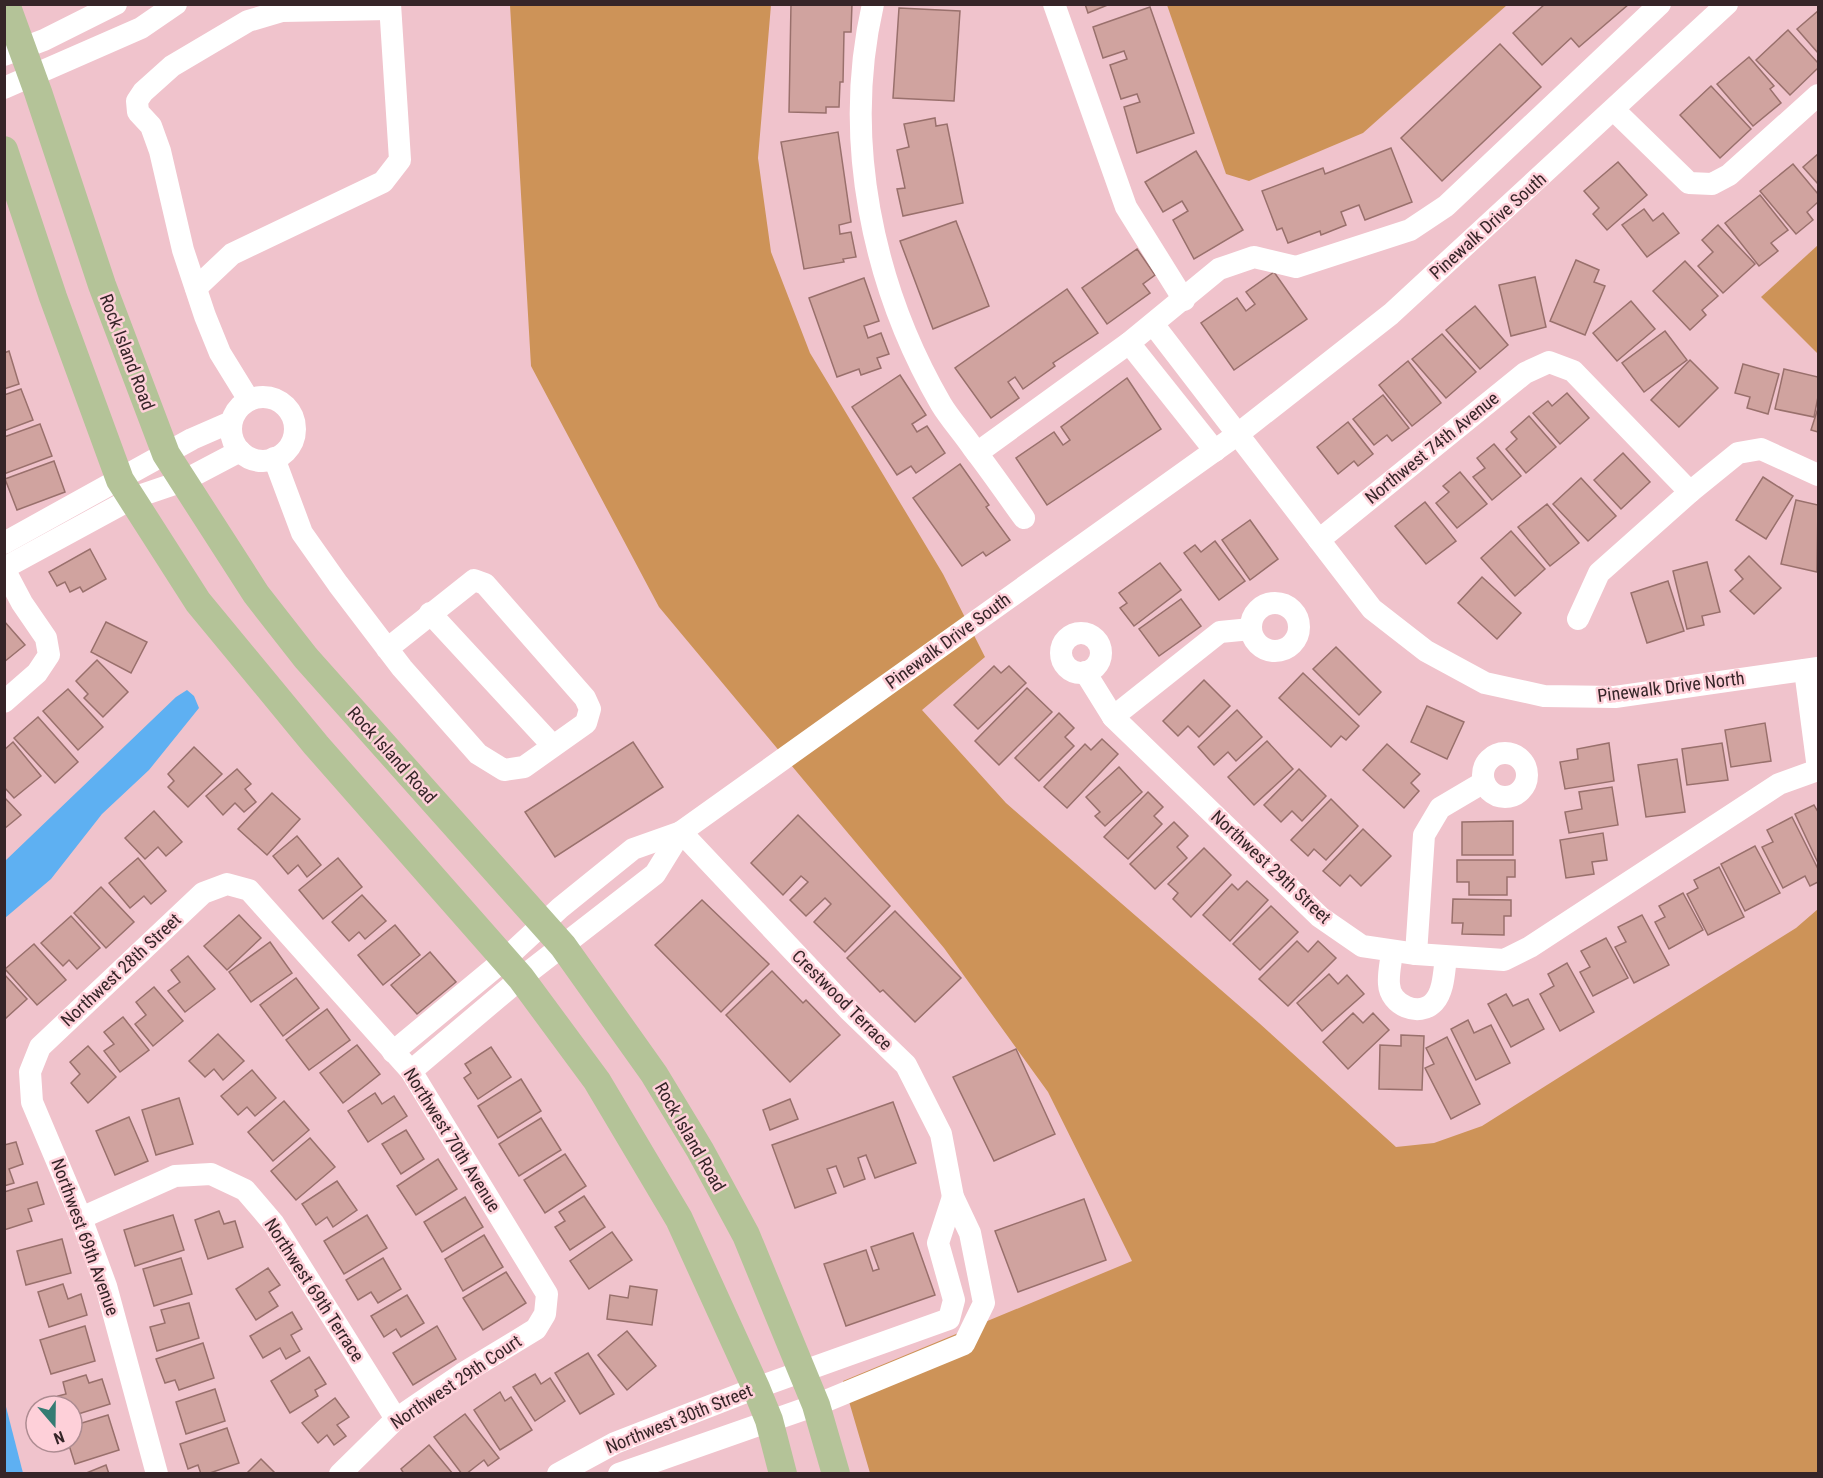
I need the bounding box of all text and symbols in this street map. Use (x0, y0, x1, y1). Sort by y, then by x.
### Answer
street label: Pinewalk Drive South (1425, 168, 1550, 283)
street label: Rock Island Road (96, 291, 159, 413)
street label: Northwest 74th Avenue (1361, 387, 1503, 508)
street label: Pinewalk Drive South (881, 588, 1014, 693)
street label: Pinewalk Drive North (1596, 667, 1746, 706)
street label: Rock Island Road (344, 702, 441, 807)
street label: Northwest 29th Street (1207, 806, 1336, 928)
street label: Northwest 28th Street (56, 909, 185, 1031)
street label: Crestwood Terrace (788, 945, 897, 1054)
street label: Northwest 70th Avenue (400, 1064, 505, 1216)
street label: Rock Island Road (651, 1078, 730, 1195)
street label: Northwest 69th Avenue (47, 1155, 124, 1318)
street label: Northwest 69th Terrace (260, 1214, 369, 1365)
street label: Northwest 29th Court (386, 1330, 525, 1433)
street label: Northwest 30th Street (603, 1380, 755, 1457)
north arrow (24, 1394, 84, 1454)
text: N (51, 1427, 67, 1448)

